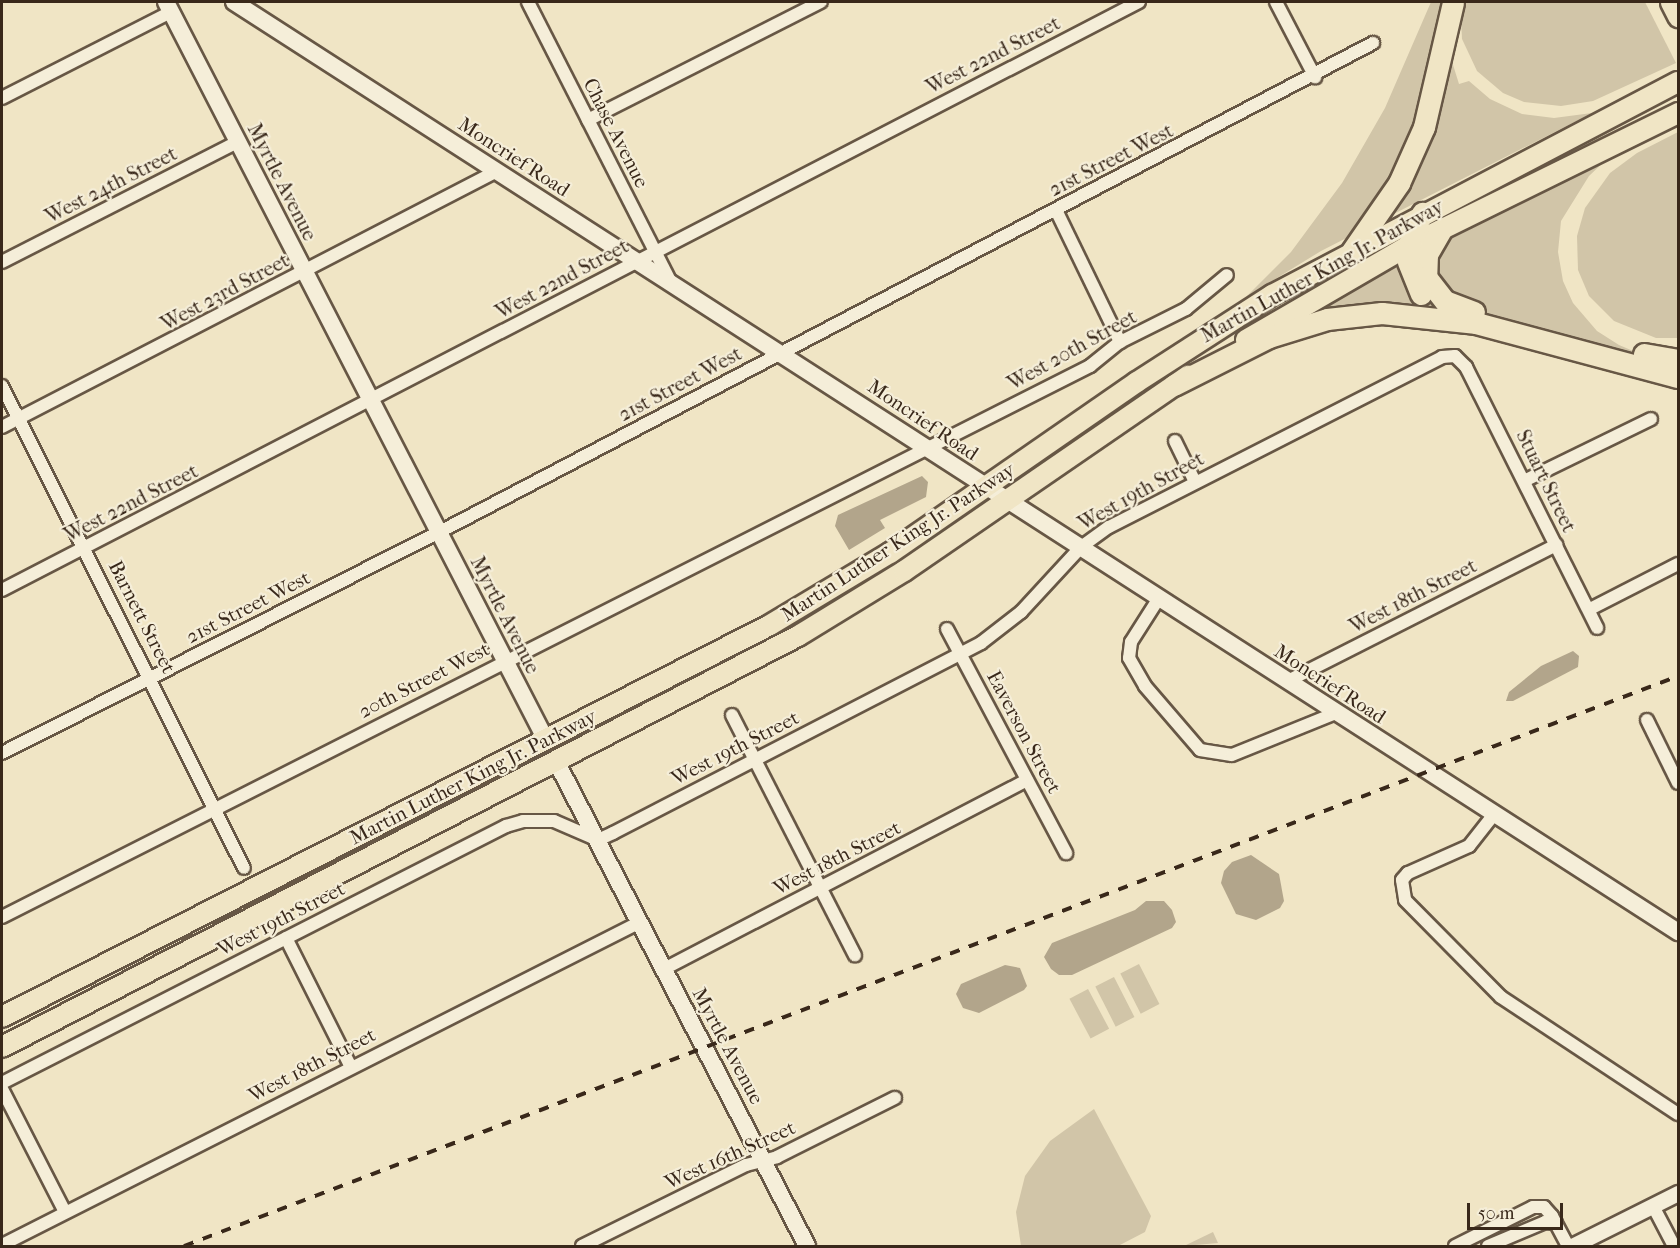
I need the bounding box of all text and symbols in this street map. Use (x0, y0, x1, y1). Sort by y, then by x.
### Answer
street label: West 22nd Street (922, 11, 1064, 99)
street label: Chase Avenue (578, 74, 654, 192)
street label: Moncrief Road (454, 112, 574, 202)
street label: 21st Street West (1045, 118, 1177, 202)
street label: Myrtle Avenue (242, 119, 322, 245)
street label: West 24th Street (41, 141, 181, 229)
street label: Martin Luther King Jr. Parkway (1197, 194, 1447, 348)
street label: West 22nd Street (491, 234, 633, 324)
street label: West 23rd Street (157, 248, 293, 336)
street label: West 20th Street (1003, 305, 1141, 395)
street label: 21st Street West (614, 341, 746, 427)
street label: Moncrief Road (863, 374, 983, 466)
street label: Stuart Street (1511, 426, 1581, 536)
street label: West 19th Street (1074, 447, 1208, 535)
street label: Martin Luther King Jr. Parkway (777, 457, 1019, 627)
street label: West 22nd Street (60, 459, 202, 547)
street label: Myrtle Avenue (465, 552, 545, 678)
street label: West 18th Street (1345, 554, 1481, 638)
street label: Barnett Street (103, 557, 181, 677)
street label: 21st Street West (182, 565, 314, 649)
street label: 20th Street West (355, 637, 493, 723)
street label: Moncrief Road (1270, 639, 1390, 729)
street label: Eaverson Street (982, 667, 1066, 797)
street label: Martin Luther King Jr. Parkway (346, 704, 600, 850)
street label: West 19th Street (667, 706, 803, 790)
street label: West 18th Street (769, 816, 905, 900)
street label: West 19th Street (213, 877, 349, 961)
street label: Myrtle Avenue (687, 984, 769, 1108)
street label: West 18th Street (244, 1023, 380, 1107)
street label: West 16th Street (661, 1115, 799, 1195)
scale bar (1470, 1191, 1566, 1229)
text: 50 m (1478, 1203, 1514, 1224)

